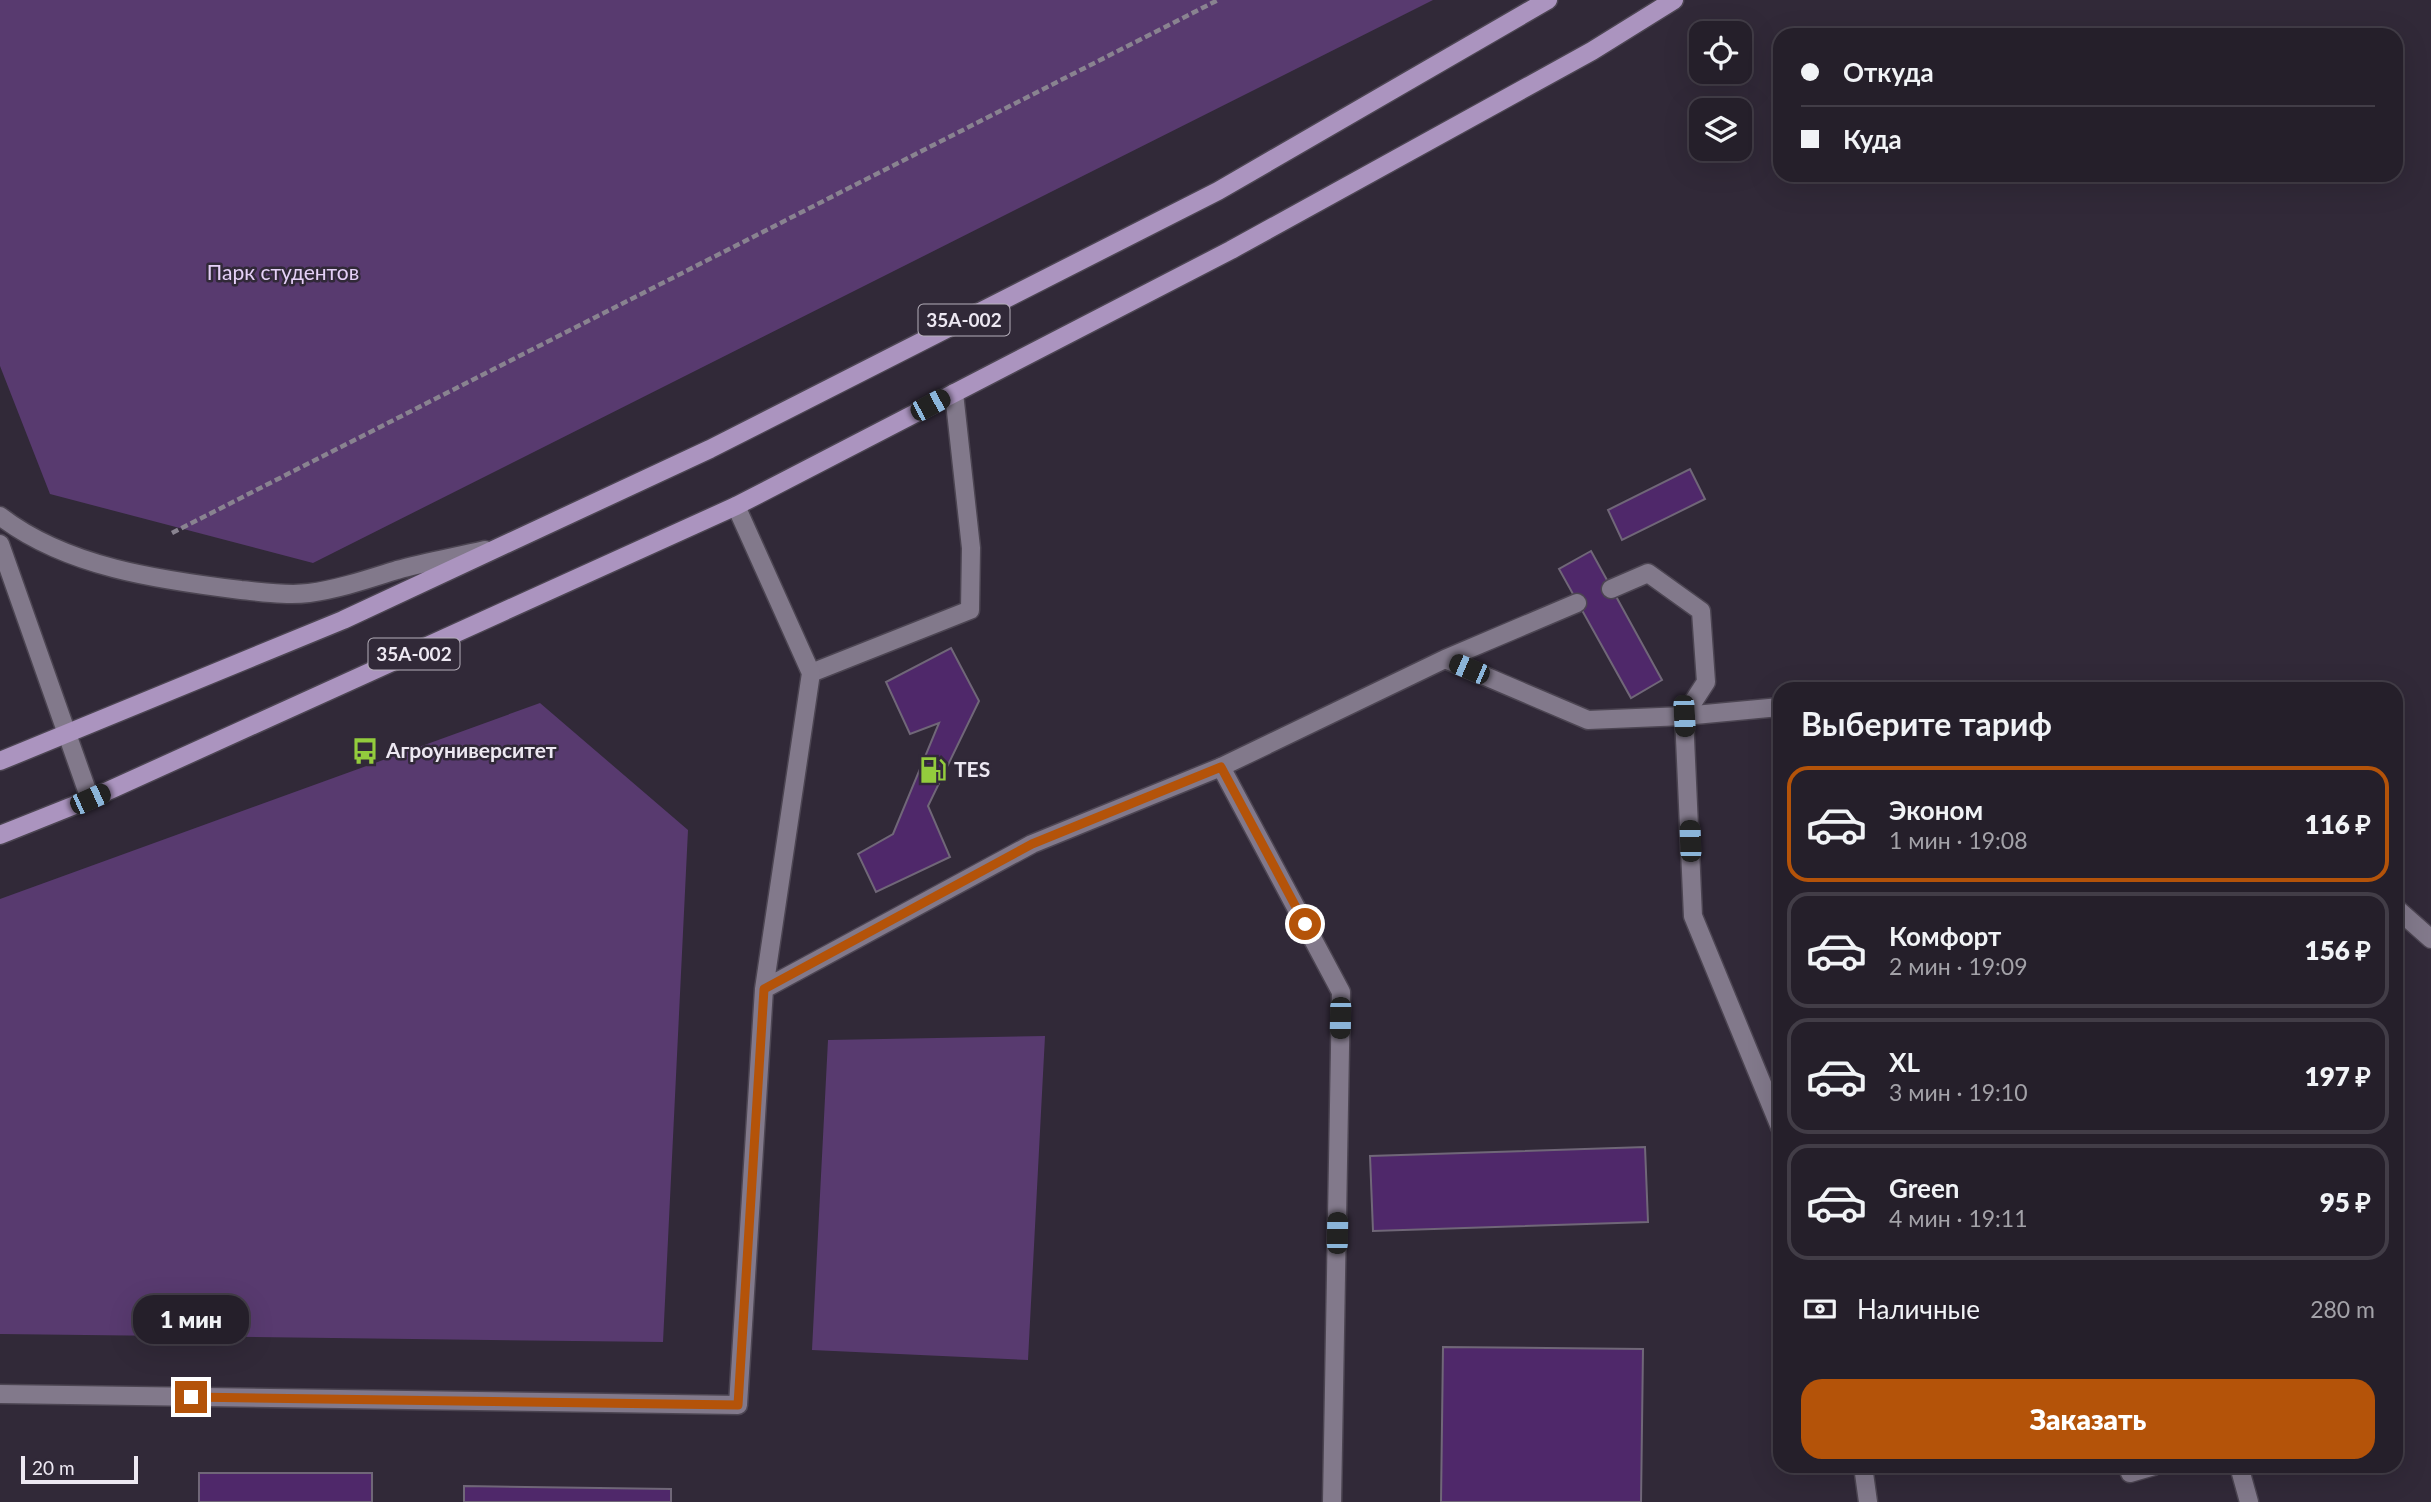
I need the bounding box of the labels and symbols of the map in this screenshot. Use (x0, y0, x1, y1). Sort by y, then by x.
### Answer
park label: Парк студентов (207, 259, 359, 284)
road number: 35А-002 (918, 304, 1010, 336)
car (907, 386, 954, 424)
road number: 35А-002 (368, 638, 460, 670)
car (1446, 651, 1493, 687)
car (1673, 694, 1696, 738)
bus stop icon: Агроуниверситет (350, 736, 380, 766)
place label: Агроуниверситет (385, 737, 557, 762)
fuel station icon: TES (918, 755, 948, 785)
place label: TES (954, 756, 990, 781)
car (67, 781, 114, 817)
car (1679, 820, 1702, 862)
route start (1289, 908, 1321, 940)
car (1330, 997, 1351, 1039)
car (1327, 1212, 1348, 1254)
callout: 1 мин (133, 1296, 249, 1344)
route end (175, 1381, 207, 1413)
scale bar (21, 1453, 138, 1485)

